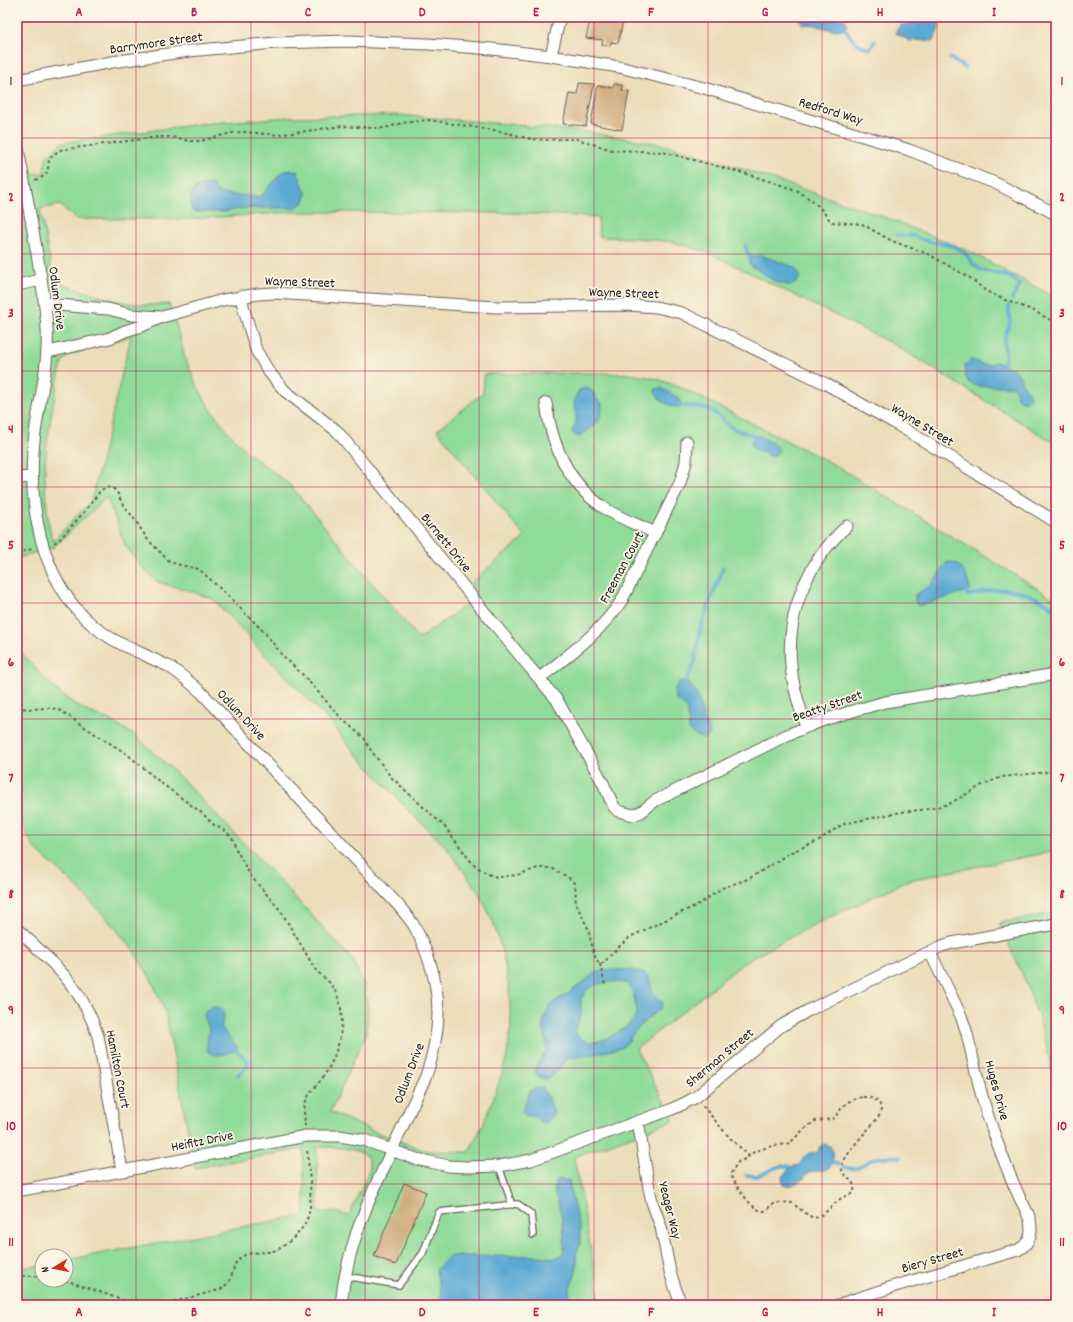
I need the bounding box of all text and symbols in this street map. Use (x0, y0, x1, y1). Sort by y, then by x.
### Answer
text: A (75, 4, 83, 23)
text: B (191, 4, 197, 23)
text: C (305, 4, 312, 23)
text: D (419, 4, 426, 23)
text: E (533, 4, 540, 23)
text: F (648, 4, 654, 23)
text: G (762, 4, 769, 23)
text: H (877, 4, 884, 23)
text: I (992, 4, 997, 23)
street label: Barrymore Street (108, 28, 204, 60)
text: 1 (10, 73, 13, 92)
text: 1 (1061, 73, 1064, 92)
street label: Redford Way (796, 93, 865, 131)
text: 2 (8, 189, 14, 208)
text: 2 (1059, 189, 1065, 208)
street label: Odlum Drive (42, 265, 70, 331)
street label: Wayne Street (265, 272, 335, 294)
street label: Wayne Street (589, 283, 659, 305)
text: 3 (8, 305, 14, 324)
text: 3 (1059, 305, 1065, 324)
street label: Wayne Street (887, 399, 957, 452)
text: 4 (8, 421, 14, 440)
text: 4 (1059, 421, 1065, 440)
street label: Burnett Drive (415, 509, 476, 577)
street label: Freeman Court (595, 528, 650, 608)
text: 5 (8, 537, 14, 556)
text: 5 (1059, 537, 1065, 556)
text: 6 (8, 654, 15, 673)
text: 6 (1059, 654, 1066, 673)
street label: Odlum Drive (211, 685, 270, 746)
street label: Beatty Street (790, 686, 865, 728)
text: 7 (9, 770, 14, 789)
text: 7 (1060, 770, 1065, 789)
text: 8 (8, 886, 14, 905)
text: 8 (1059, 886, 1065, 905)
text: 9 (8, 1002, 14, 1021)
text: 9 (1059, 1002, 1065, 1021)
street label: Sherman Street (682, 1024, 759, 1093)
street label: Hamilton Court (100, 1028, 134, 1110)
street label: Odlum Drive (389, 1040, 431, 1107)
street label: Huges Drive (978, 1058, 1014, 1123)
text: 10 (6, 1118, 16, 1137)
text: 10 (1057, 1118, 1067, 1137)
street label: Heifitz Drive (170, 1126, 235, 1158)
street label: Yeager Way (652, 1180, 686, 1242)
text: 11 (8, 1234, 14, 1253)
text: 11 (1059, 1234, 1065, 1253)
street label: Biery Street (899, 1243, 966, 1279)
north arrow (34, 1248, 74, 1288)
text: N (38, 1265, 54, 1273)
text: A (75, 1304, 83, 1322)
text: B (191, 1304, 197, 1322)
text: C (305, 1304, 312, 1322)
text: D (419, 1304, 426, 1322)
text: E (533, 1304, 540, 1322)
text: F (648, 1304, 654, 1322)
text: G (762, 1304, 769, 1322)
text: H (877, 1304, 884, 1322)
text: I (992, 1304, 997, 1322)

